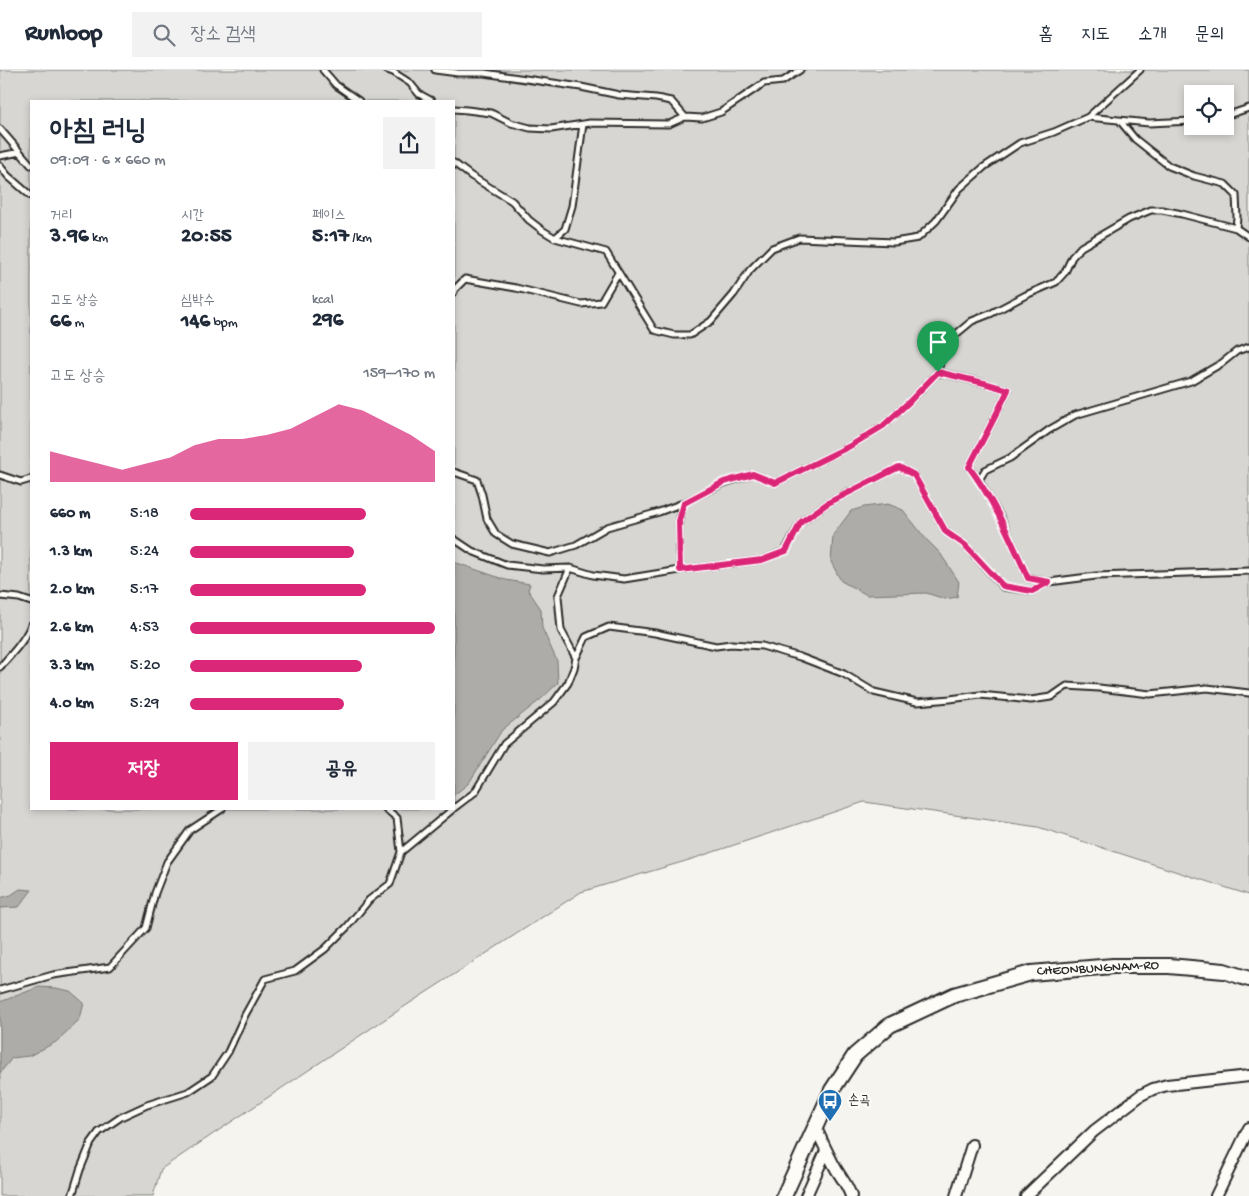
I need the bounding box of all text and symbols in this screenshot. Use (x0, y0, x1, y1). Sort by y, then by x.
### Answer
search box (132, 12, 482, 57)
text: Runloop (25, 20, 102, 49)
icon: search (150, 21, 178, 49)
text: 장소 검색 (190, 24, 256, 47)
text: 홈 (1039, 25, 1053, 46)
text: 지도 (1081, 25, 1110, 46)
text: 소개 (1138, 25, 1167, 46)
text: 문의 (1195, 25, 1224, 46)
map controls (1184, 85, 1234, 135)
button: locate (1184, 85, 1234, 135)
text: 아침 러닝 (50, 116, 147, 149)
button: share (383, 117, 435, 169)
text: 09:09 · 6 × 660 m (50, 152, 166, 171)
text: 거리 (50, 208, 73, 225)
text: 시간 (181, 208, 204, 225)
text: 페이스 (312, 208, 346, 225)
text: 3.96 (50, 225, 89, 250)
text: 20:55 (181, 225, 232, 250)
text: 5:17 (312, 225, 349, 250)
text: km (89, 230, 108, 247)
text: /km (349, 230, 372, 247)
text: kcal (312, 292, 334, 309)
text: 고도 상승 (50, 293, 98, 310)
text: 심박수 (181, 293, 215, 310)
text: 296 (312, 309, 343, 334)
text: 66 (50, 310, 71, 335)
text: 146 (181, 310, 210, 335)
text: m (71, 315, 85, 332)
text: bpm (210, 315, 238, 332)
pin (917, 321, 959, 372)
icon: arrive (924, 328, 952, 356)
text: 159–170 m (363, 365, 435, 384)
text: 고도 상승 (50, 368, 105, 387)
text: 660 m (50, 505, 90, 524)
text: 5:18 (130, 505, 159, 524)
text: 1.3 km (50, 543, 92, 562)
text: 5:24 (130, 543, 159, 562)
text: 2.0 km (50, 581, 94, 600)
text: 5:17 (130, 581, 158, 600)
text: 2.6 km (50, 619, 93, 638)
text: 4:53 (130, 619, 159, 638)
text: 3.3 km (50, 657, 94, 676)
text: 5:20 (130, 657, 160, 676)
text: 4.0 km (50, 695, 94, 714)
text: 5:29 (130, 695, 159, 714)
button: 저장 (50, 742, 238, 800)
button: 공유 (248, 742, 435, 800)
street label: CHEONBUNGNAM-RO (1036, 957, 1160, 981)
bus stop icon: 손곡 (817, 1088, 843, 1122)
place label: 손곡 (848, 1093, 871, 1110)

